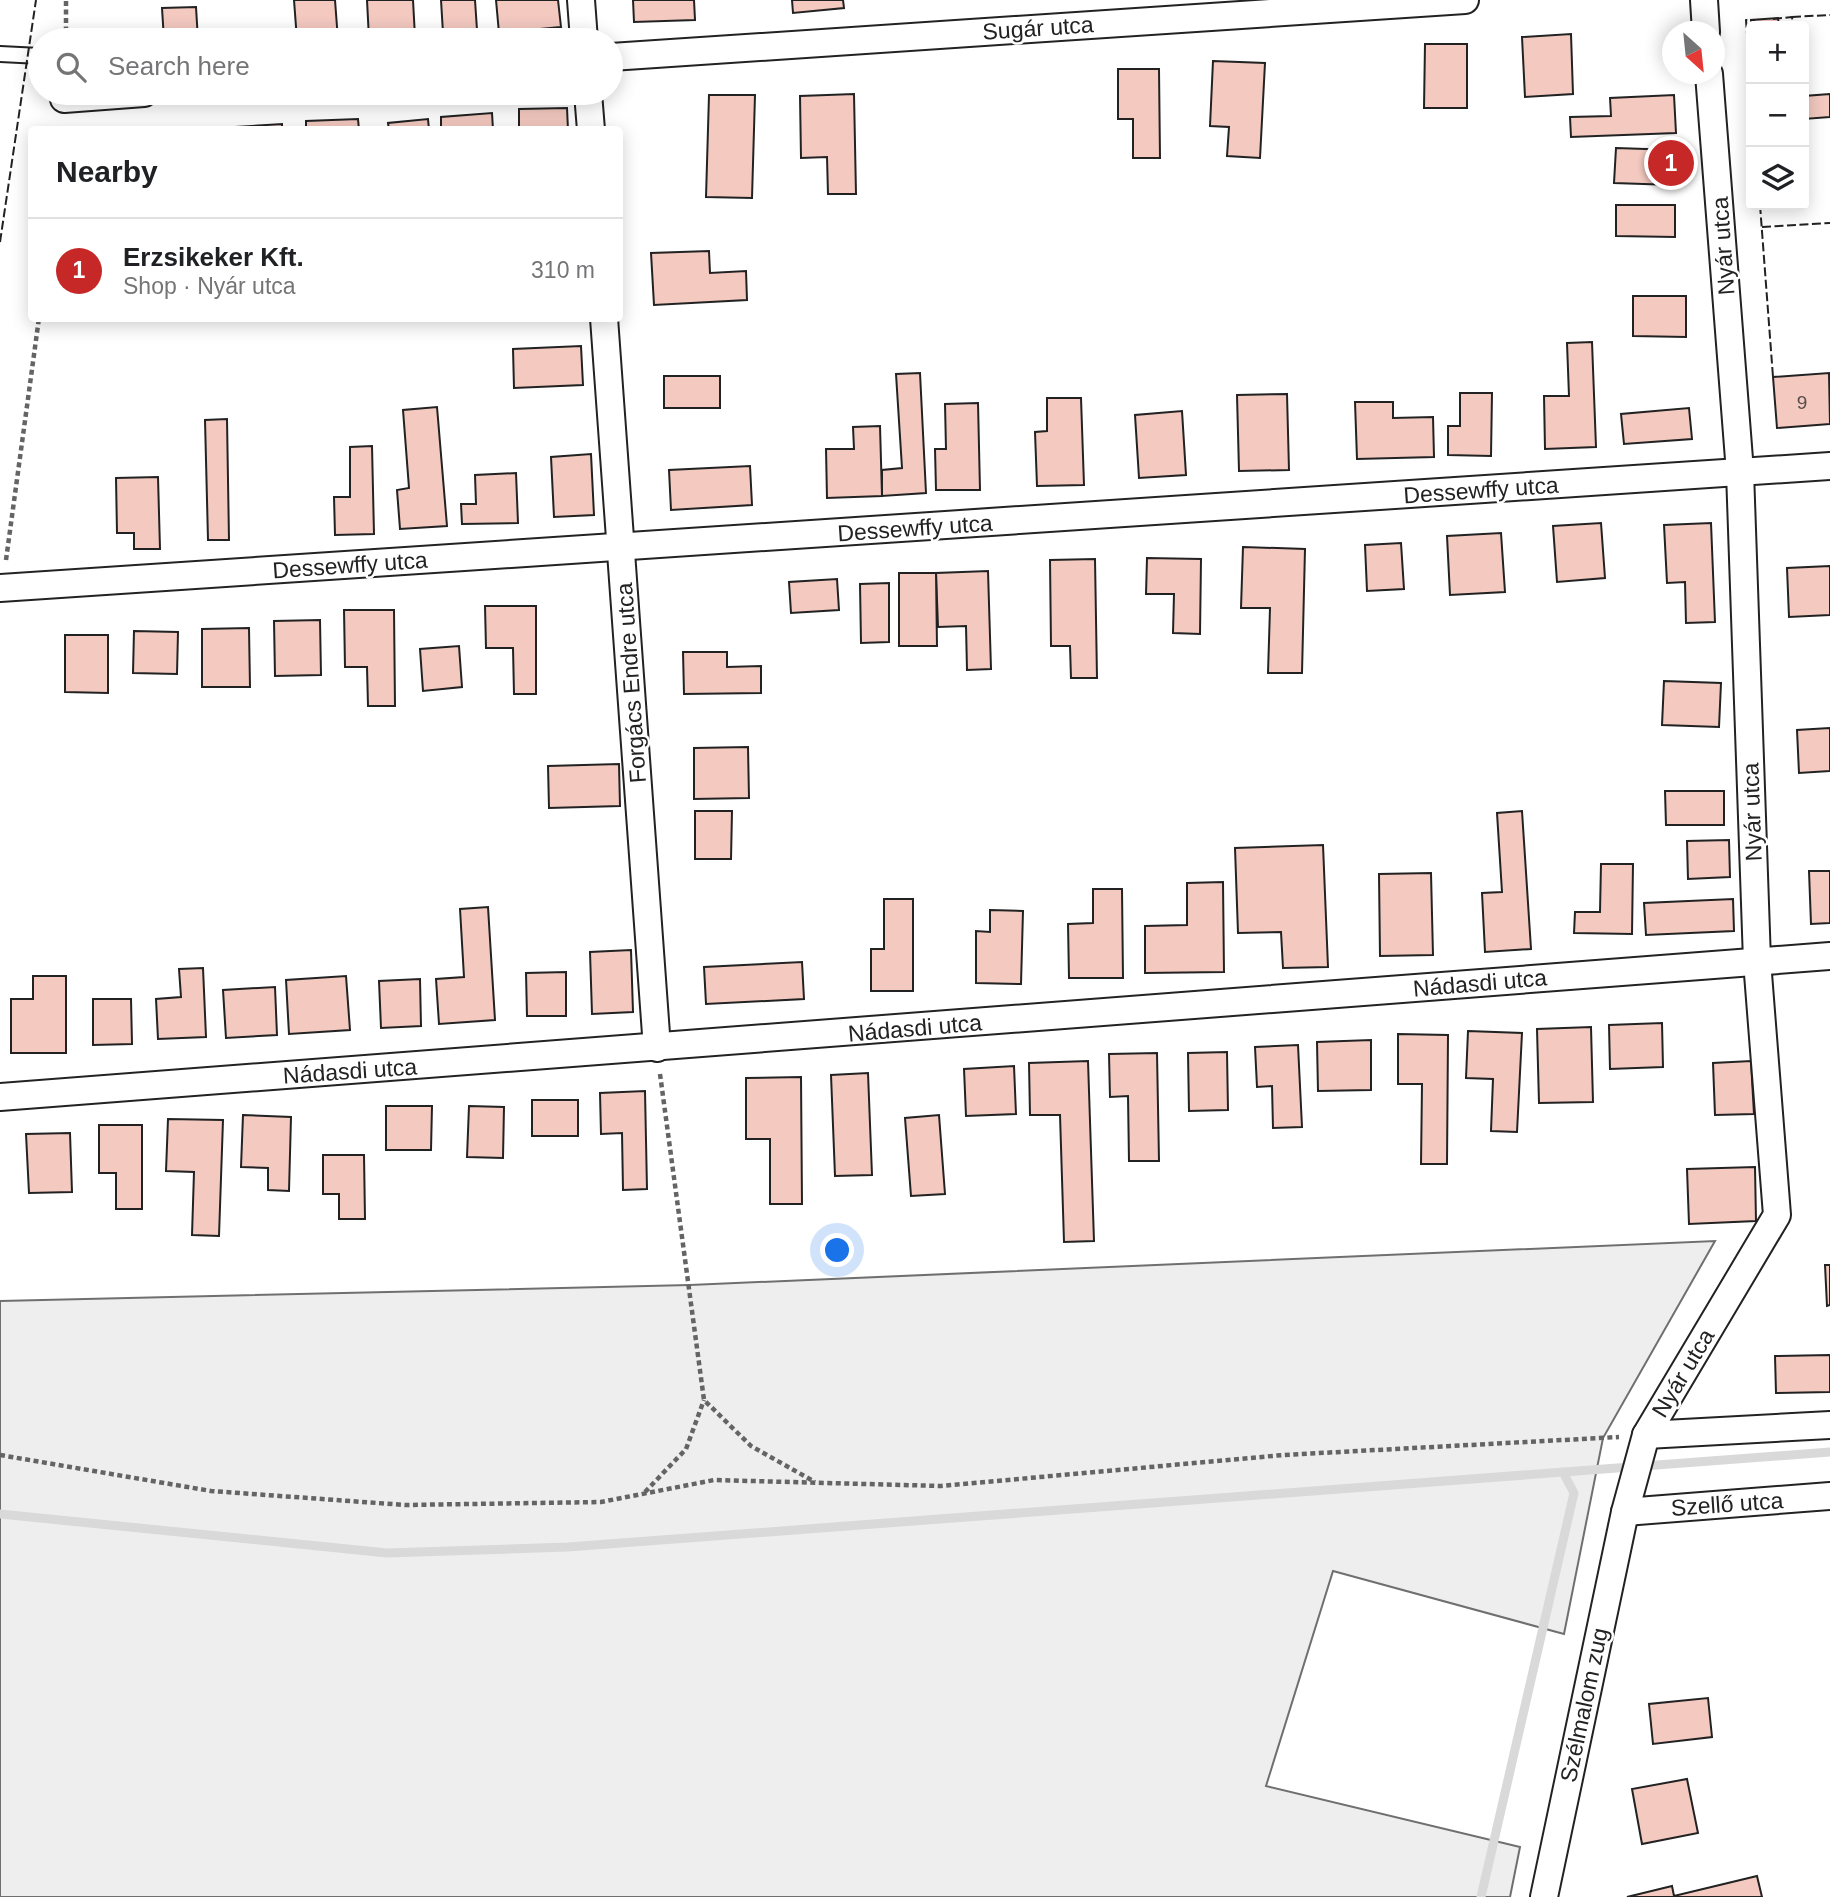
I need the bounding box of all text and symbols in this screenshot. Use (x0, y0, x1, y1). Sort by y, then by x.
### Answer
street label: Sugár utca (982, 11, 1095, 45)
north arrow (1662, 21, 1725, 84)
map controls (1746, 21, 1809, 210)
button: + (1746, 21, 1809, 84)
search box (28, 28, 623, 105)
icon: search (52, 48, 90, 86)
text: Search here (108, 51, 250, 81)
button: − (1746, 84, 1809, 147)
pin: 1 (1648, 137, 1694, 189)
button: layers (1746, 147, 1809, 210)
text: Nearby (56, 155, 158, 188)
street label: Nyár utca (1707, 196, 1739, 296)
text: Erzsikeker Kft. (123, 242, 304, 272)
text: 1 (73, 257, 85, 283)
text: 310 m (531, 257, 595, 283)
text: Shop · Nyár utca (123, 273, 296, 299)
house number: 9 (1797, 392, 1807, 413)
street label: Dessewffy utca (1403, 472, 1560, 508)
street label: Dessewffy utca (837, 510, 994, 546)
street label: Dessewffy utca (272, 547, 429, 583)
street label: Forgács Endre utca (611, 582, 651, 784)
street label: Nyár utca (1737, 762, 1767, 862)
street label: Nádasdi utca (1412, 964, 1548, 1002)
street label: Nádasdi utca (847, 1009, 983, 1047)
street label: Nádasdi utca (282, 1053, 418, 1089)
your location (820, 1233, 854, 1267)
street label: Nyár utca (1647, 1324, 1720, 1422)
street label: Szellő utca (1670, 1487, 1784, 1521)
street label: Szélmalom zug (1555, 1625, 1613, 1785)

